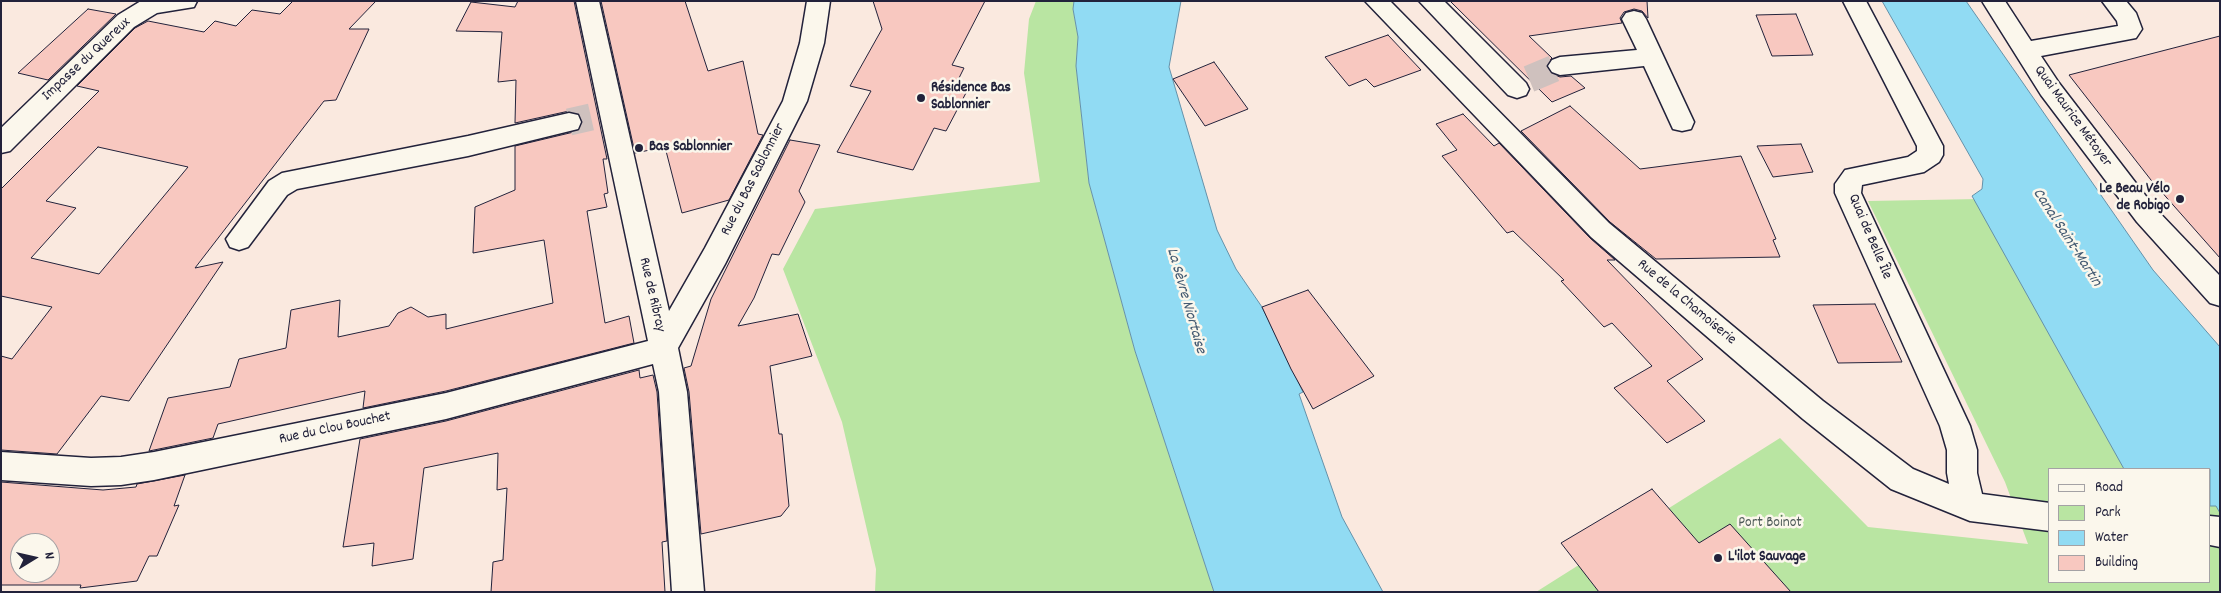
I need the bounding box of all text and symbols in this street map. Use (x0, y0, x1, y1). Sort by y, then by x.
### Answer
street label: Impasse du Quereux (39, 14, 135, 106)
street label: Quai Maurice Métayer (2029, 63, 2115, 171)
place label: Résidence Bas Sablonnier (931, 80, 1011, 115)
marker: Résidence Bas Sablonnier (915, 92, 927, 104)
street label: Rue du Bas Sablonnier (718, 121, 790, 239)
place label: Bas Sablonnier (649, 139, 732, 157)
marker: Bas Sablonnier (633, 142, 645, 154)
place label: Le Beau Vélo de Robigo (2099, 181, 2170, 216)
water label: Canal Saint-Martin (2027, 185, 2105, 291)
street label: Quai de Belle Île (1843, 192, 1895, 282)
marker: Le Beau Vélo de Robigo (2174, 193, 2186, 205)
water label: La Sèvre Niortaise (1161, 246, 1209, 356)
street label: Rue de Ribray (634, 256, 668, 334)
street label: Rue de la Chamoiserie (1633, 256, 1739, 350)
street label: Rue du Clou Bouchet (278, 408, 392, 450)
legend (2048, 468, 2211, 583)
text: Road (2095, 477, 2123, 499)
text: Park (2095, 502, 2121, 524)
park label: Port Boinot (1738, 515, 1802, 533)
text: Water (2095, 527, 2128, 549)
north arrow (10, 533, 60, 583)
place label: L'ilot Sauvage (1728, 549, 1806, 567)
text: N (38, 551, 59, 561)
marker: L'ilot Sauvage (1712, 552, 1724, 564)
text: Building (2095, 552, 2138, 574)

